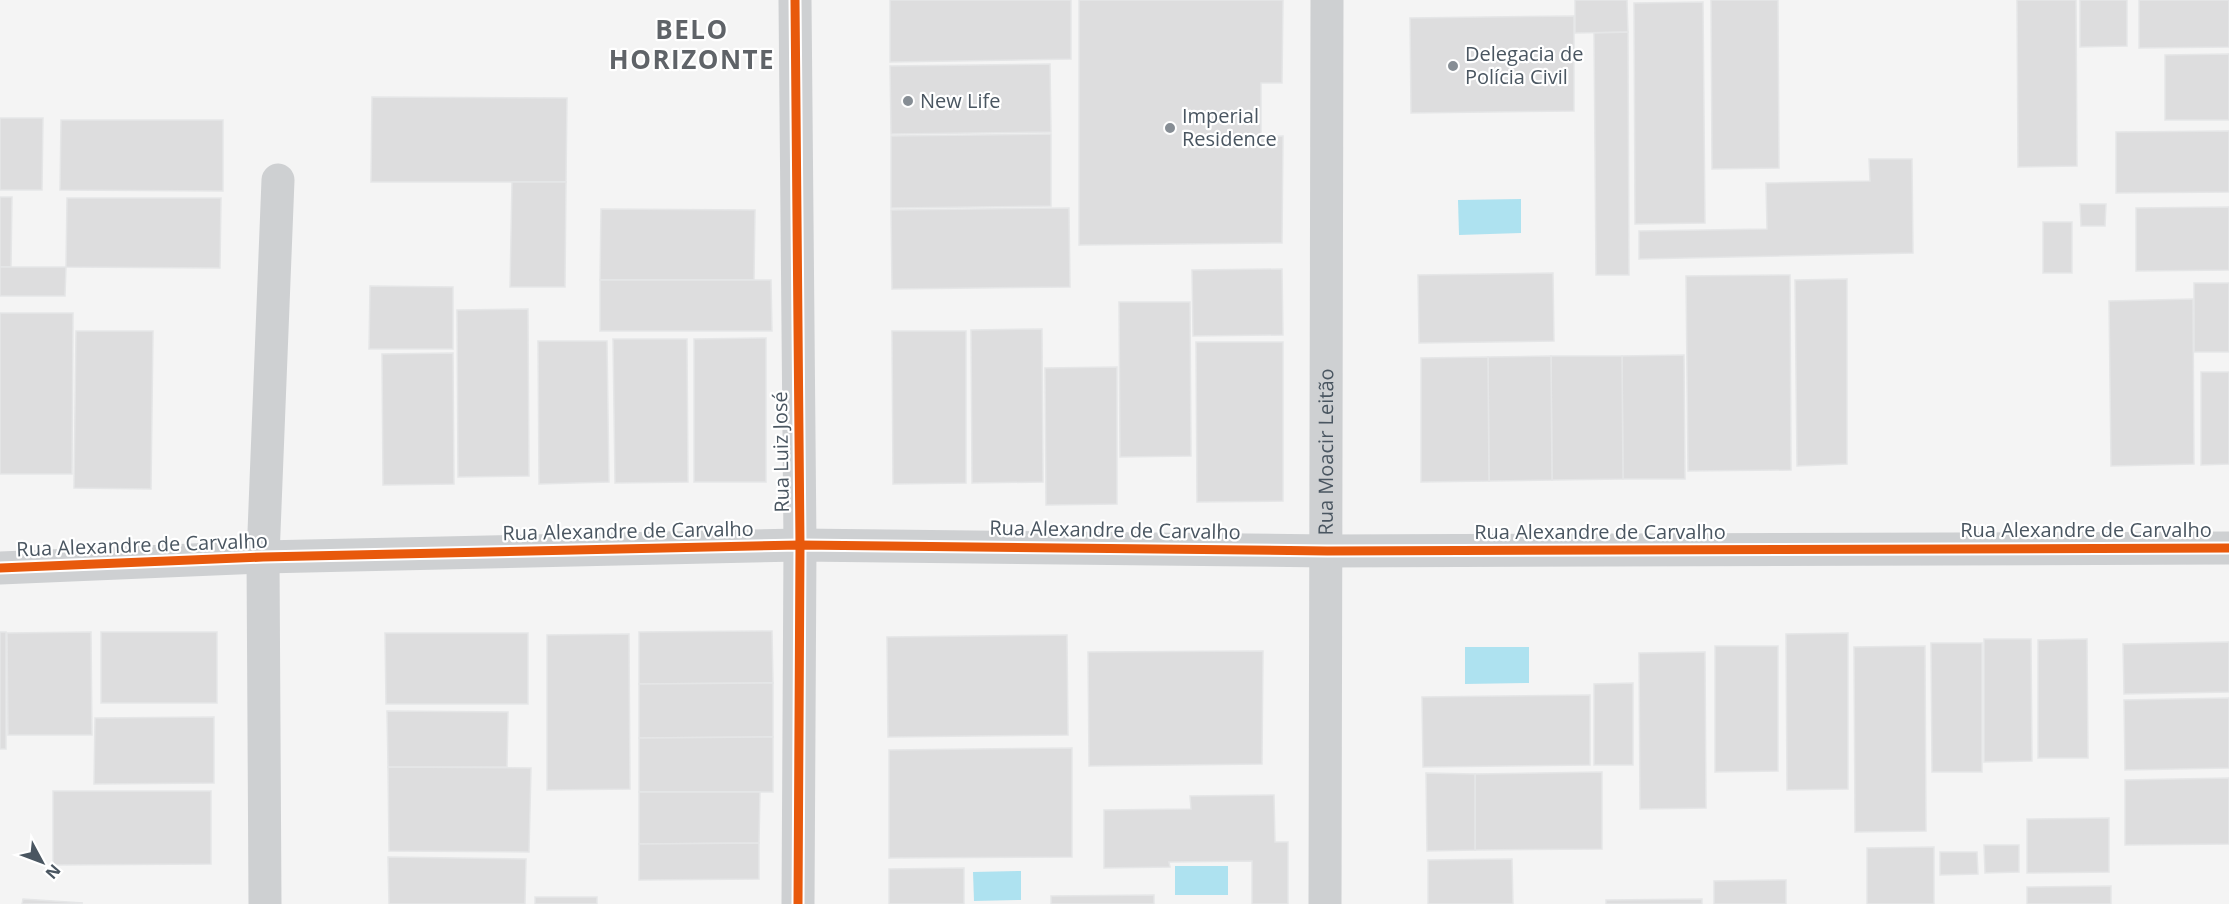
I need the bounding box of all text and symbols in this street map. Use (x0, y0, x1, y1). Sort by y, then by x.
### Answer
district label: BELO HORIZONTE (609, 11, 775, 77)
place label: Delegacia de Polícia Civil (1465, 40, 1583, 90)
marker: Delegacia de Polícia Civil (1446, 59, 1460, 73)
place label: New Life (920, 87, 1000, 114)
marker: New Life (901, 94, 915, 108)
place label: Imperial Residence (1182, 102, 1277, 152)
marker: Imperial Residence (1163, 121, 1177, 135)
street label: Rua Moacir Leitão (1312, 368, 1339, 536)
street label: Rua Luiz José (766, 391, 795, 513)
street label: Rua Alexandre de Carvalho (989, 514, 1241, 545)
street label: Rua Alexandre de Carvalho (502, 515, 754, 546)
street label: Rua Alexandre de Carvalho (1960, 516, 2212, 543)
street label: Rua Alexandre de Carvalho (1474, 518, 1726, 545)
street label: Rua Alexandre de Carvalho (16, 527, 268, 562)
north arrow (12, 832, 72, 892)
text: N (41, 860, 66, 884)

